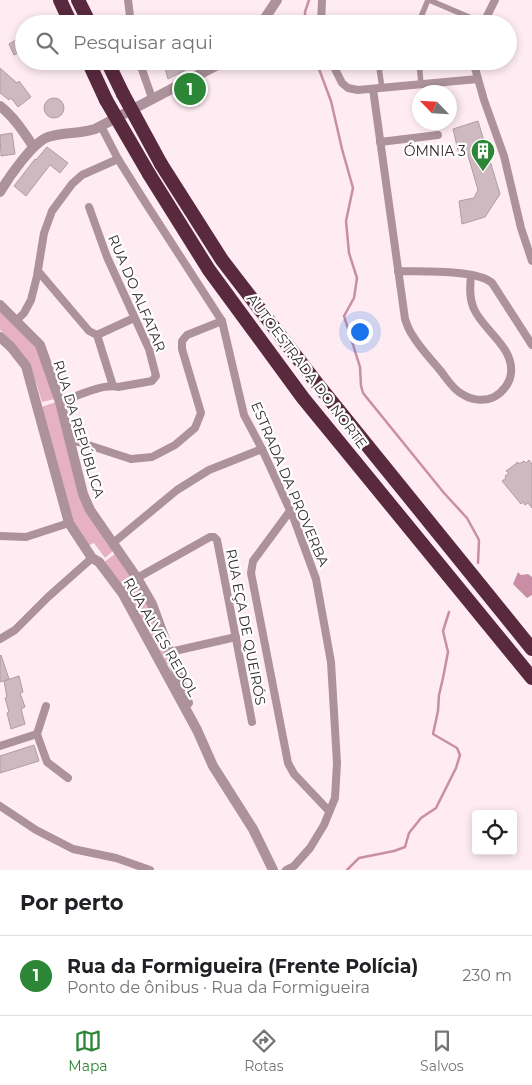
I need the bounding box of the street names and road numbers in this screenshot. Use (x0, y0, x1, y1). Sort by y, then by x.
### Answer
street label: RUA DO ALFATAR (104, 232, 170, 354)
street label: AUTOESTRADA DO NORTE (243, 290, 371, 452)
street label: RUA DA REPÚBLICA (49, 358, 109, 501)
street label: ESTRADA DA PROVERBA (247, 399, 333, 570)
street label: RUA EÇA DE QUEIRÓS (222, 547, 270, 707)
street label: RUA ALVES REDOL (120, 574, 203, 700)

